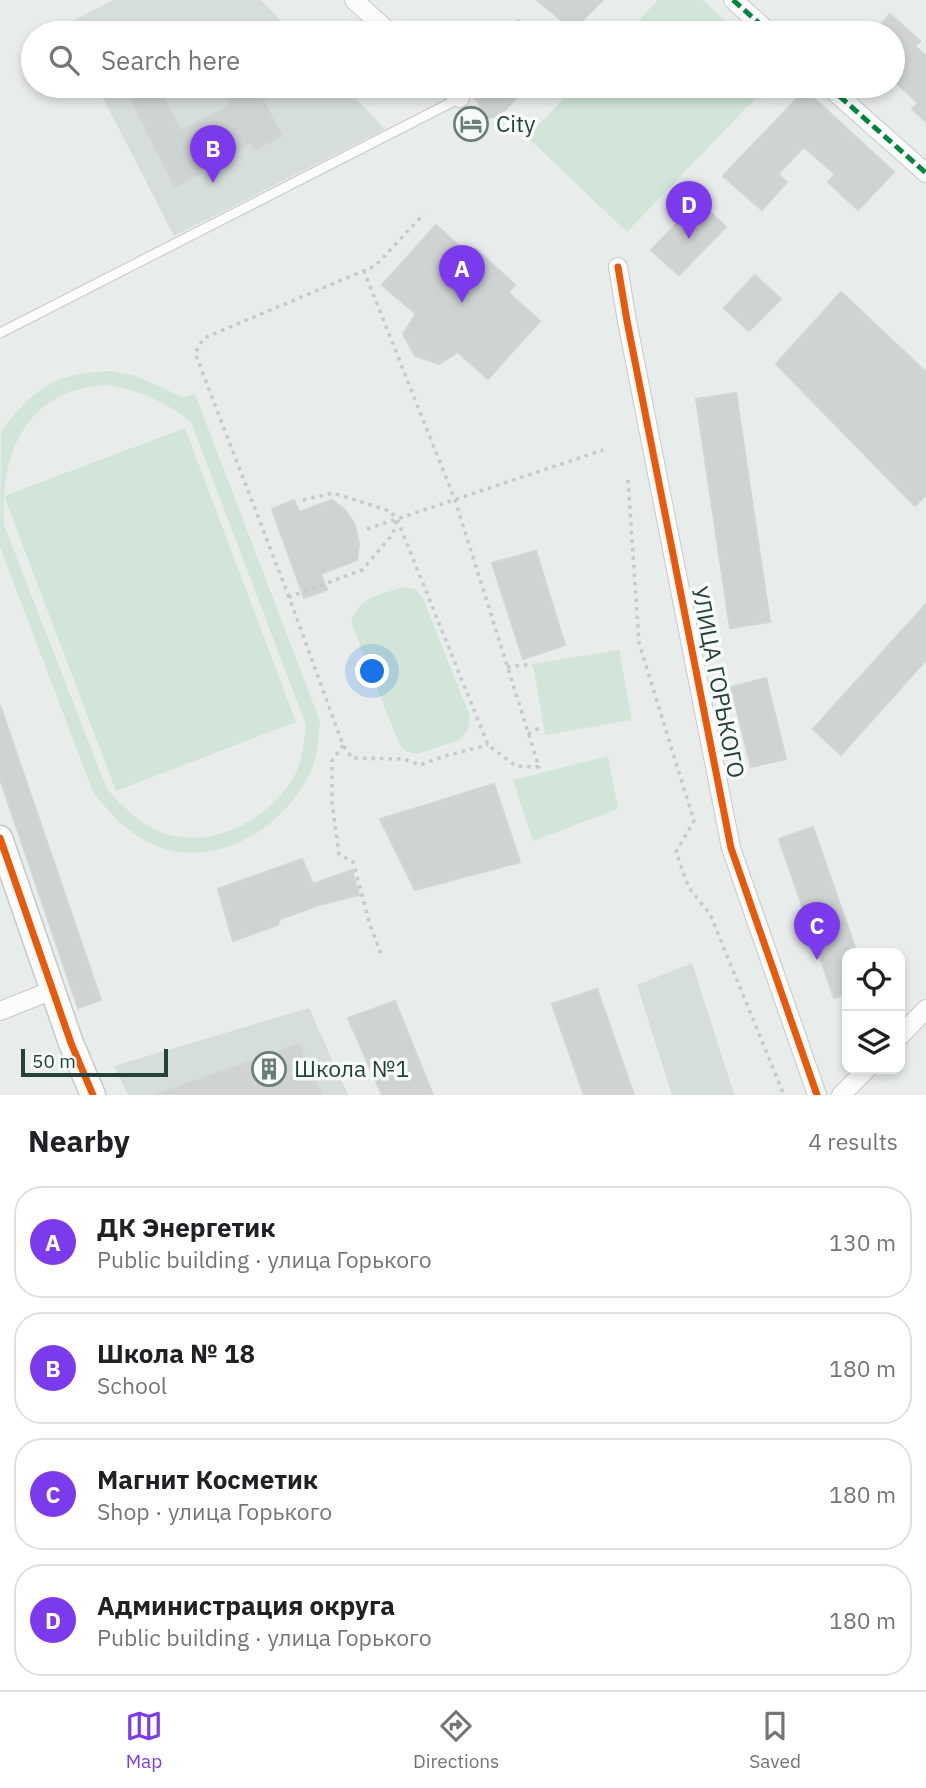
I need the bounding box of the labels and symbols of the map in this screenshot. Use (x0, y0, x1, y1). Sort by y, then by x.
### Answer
hotel icon: City (452, 105, 490, 143)
place label: City (496, 108, 536, 138)
pin: B (190, 125, 236, 183)
pin: D (666, 181, 712, 239)
pin: A (439, 245, 485, 303)
street label: УЛИЦА ГОРЬКОГО (686, 583, 752, 780)
your location (355, 654, 389, 688)
pin: C (794, 902, 840, 960)
scale bar (21, 1046, 168, 1078)
building icon: Школа №1 (250, 1050, 288, 1088)
place label: Школа №1 (294, 1053, 409, 1083)

